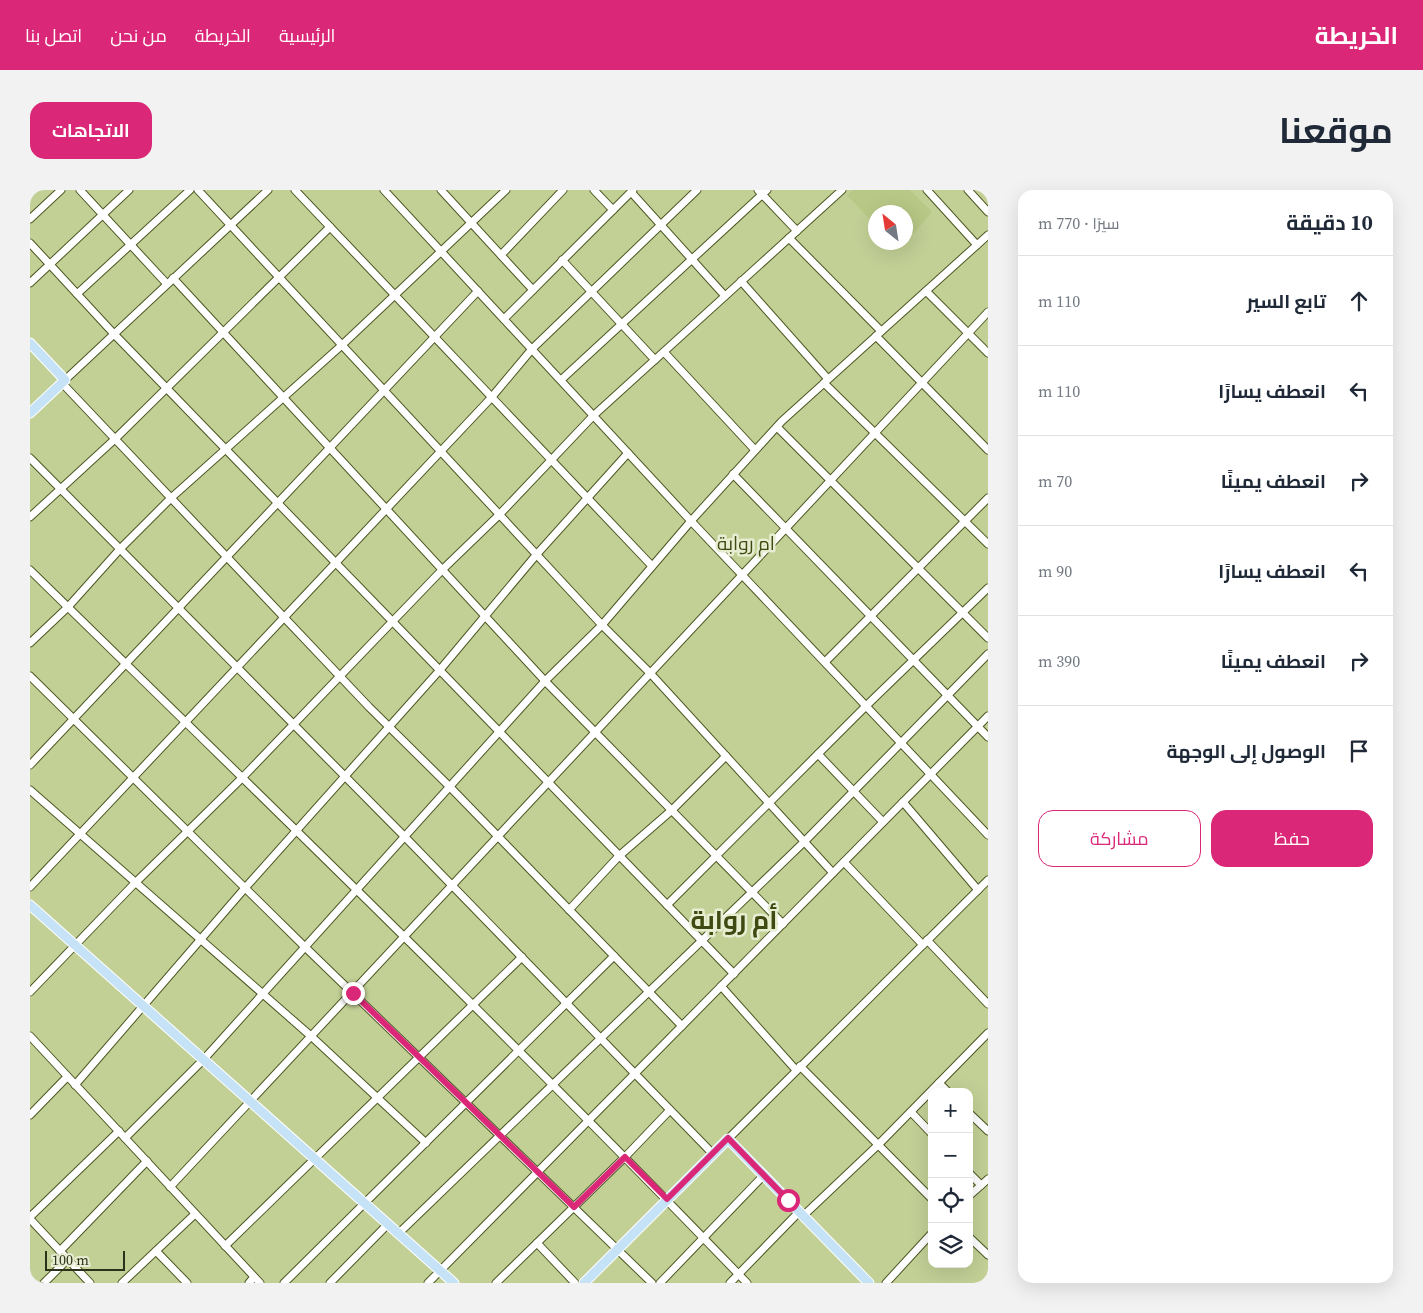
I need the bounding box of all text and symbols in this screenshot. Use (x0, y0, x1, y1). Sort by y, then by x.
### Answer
text: الخريطة (1315, 19, 1398, 52)
text: اتصل بنا (25, 23, 82, 48)
text: من نحن (110, 23, 167, 48)
text: الخريطة (195, 23, 251, 48)
text: الرئيسية (279, 23, 335, 48)
button: الاتجاهات (30, 102, 152, 159)
text: موقعنا (1279, 107, 1393, 155)
north arrow (868, 205, 913, 250)
text: 10 دقيقة (1286, 208, 1373, 237)
text: سيرًا · 770 m (1038, 212, 1119, 234)
icon: ahead (1345, 287, 1373, 315)
text: تابع السير (1246, 288, 1326, 314)
text: 110 m (1038, 290, 1080, 312)
icon: left (1345, 377, 1373, 405)
text: انعطف يسارًا (1218, 378, 1326, 404)
text: 110 m (1038, 380, 1080, 402)
icon: right (1345, 467, 1373, 495)
text: انعطف يمينًا (1221, 468, 1326, 494)
text: 70 m (1038, 470, 1072, 492)
district label: ام روابة (717, 530, 775, 557)
icon: left (1345, 557, 1373, 585)
text: انعطف يسارًا (1218, 558, 1326, 584)
text: 90 m (1038, 560, 1072, 582)
icon: right (1345, 647, 1373, 675)
text: انعطف يمينًا (1221, 648, 1326, 674)
text: 390 m (1038, 650, 1080, 672)
icon: arrive (1345, 737, 1373, 765)
text: الوصول إلى الوجهة (1166, 738, 1326, 764)
button: مشاركة (1038, 810, 1201, 867)
button: حفظ (1211, 810, 1373, 867)
district label: أم روابة (691, 902, 777, 938)
route end (342, 982, 365, 1005)
map controls (928, 1088, 973, 1268)
button: + (928, 1088, 973, 1133)
button: − (928, 1133, 973, 1178)
button: locate (928, 1178, 973, 1223)
route start (777, 1189, 800, 1212)
button: layers (928, 1223, 973, 1268)
scale bar (45, 1248, 125, 1271)
text: 100 m (52, 1250, 89, 1270)

